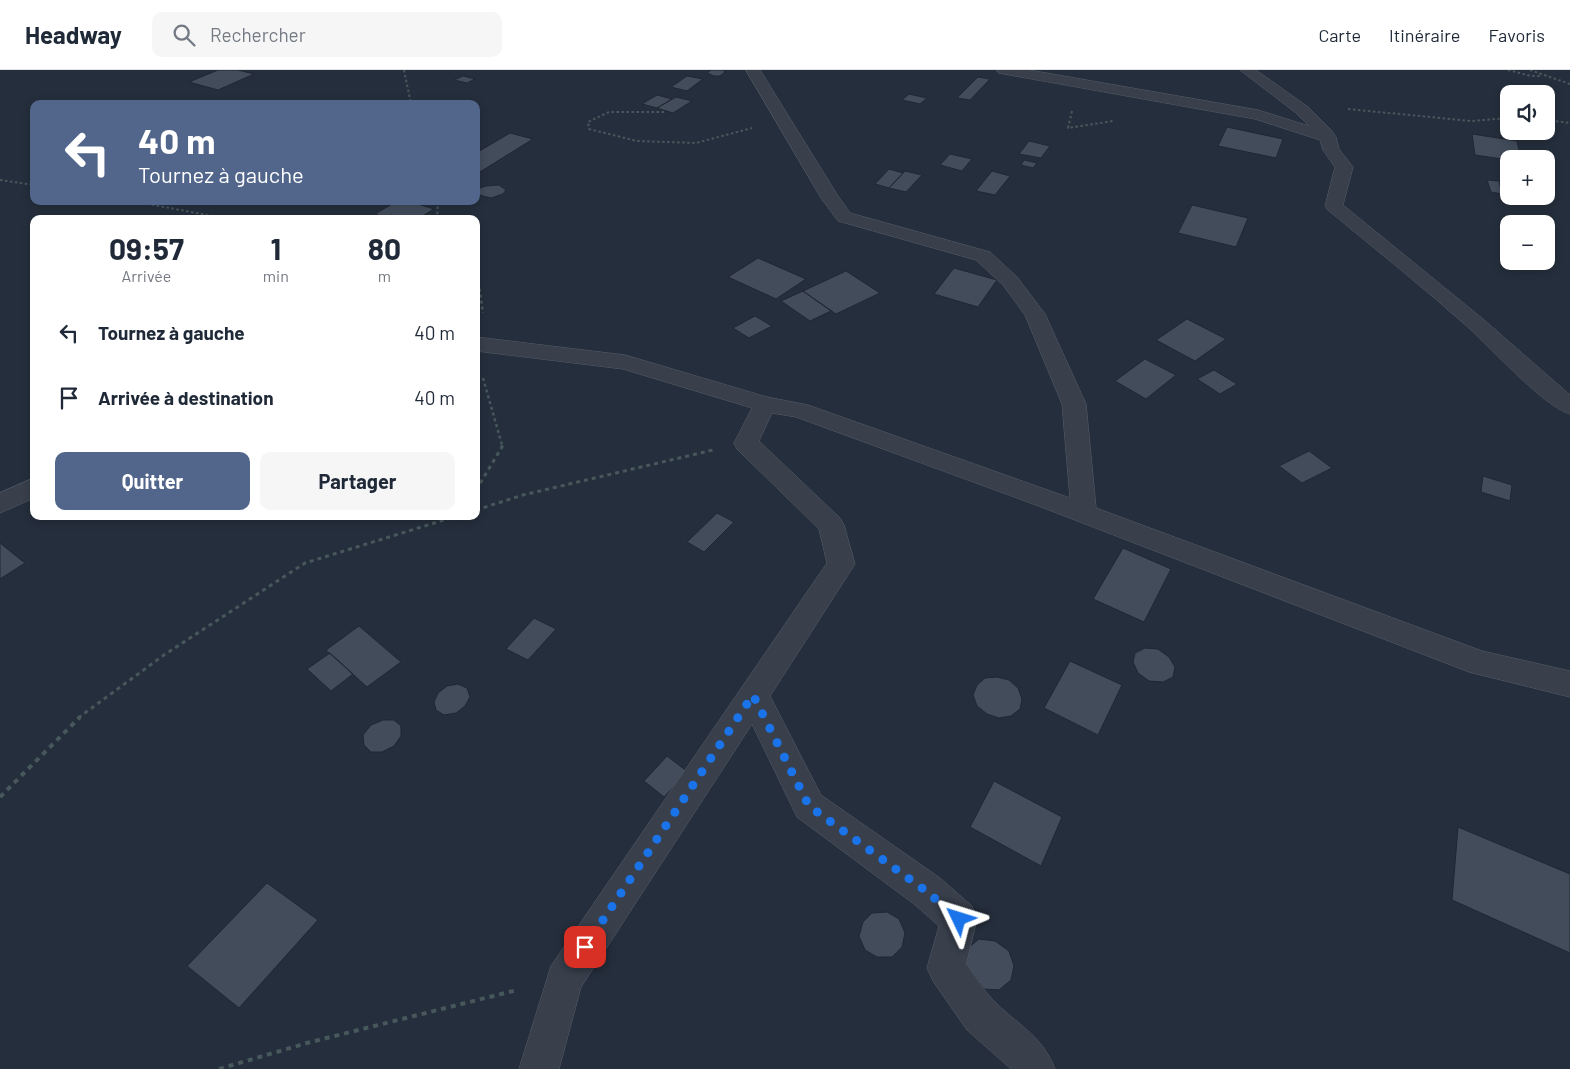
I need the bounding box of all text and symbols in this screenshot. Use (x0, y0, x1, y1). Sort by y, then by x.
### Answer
search box (152, 12, 502, 57)
text: Headway (25, 20, 122, 49)
icon: search (170, 21, 198, 49)
text: Rechercher (210, 23, 306, 46)
text: Carte (1318, 24, 1361, 46)
text: Itinéraire (1389, 24, 1460, 46)
text: Favoris (1488, 24, 1545, 46)
map controls (1500, 85, 1555, 270)
button: sound (1500, 85, 1555, 140)
text: 40 m (138, 119, 215, 161)
icon: left (55, 120, 120, 185)
button: + (1500, 150, 1555, 205)
text: Tournez à gauche (138, 161, 304, 187)
button: − (1500, 215, 1555, 270)
text: 09:57 (109, 230, 184, 266)
text: 1 (271, 230, 281, 266)
text: 80 (368, 230, 401, 266)
text: Arrivée (122, 266, 171, 285)
text: min (263, 266, 289, 285)
text: m (378, 266, 391, 285)
icon: left (55, 319, 83, 347)
text: Tournez à gauche (98, 321, 245, 344)
text: 40 m (414, 321, 455, 344)
icon: arrive (55, 384, 83, 412)
text: Arrivée à destination (98, 386, 274, 409)
text: 40 m (414, 386, 455, 409)
button: Quitter (55, 452, 250, 510)
button: Partager (260, 452, 455, 510)
position arrow (932, 892, 984, 944)
pin (564, 926, 606, 968)
icon: arrive (571, 933, 599, 961)

